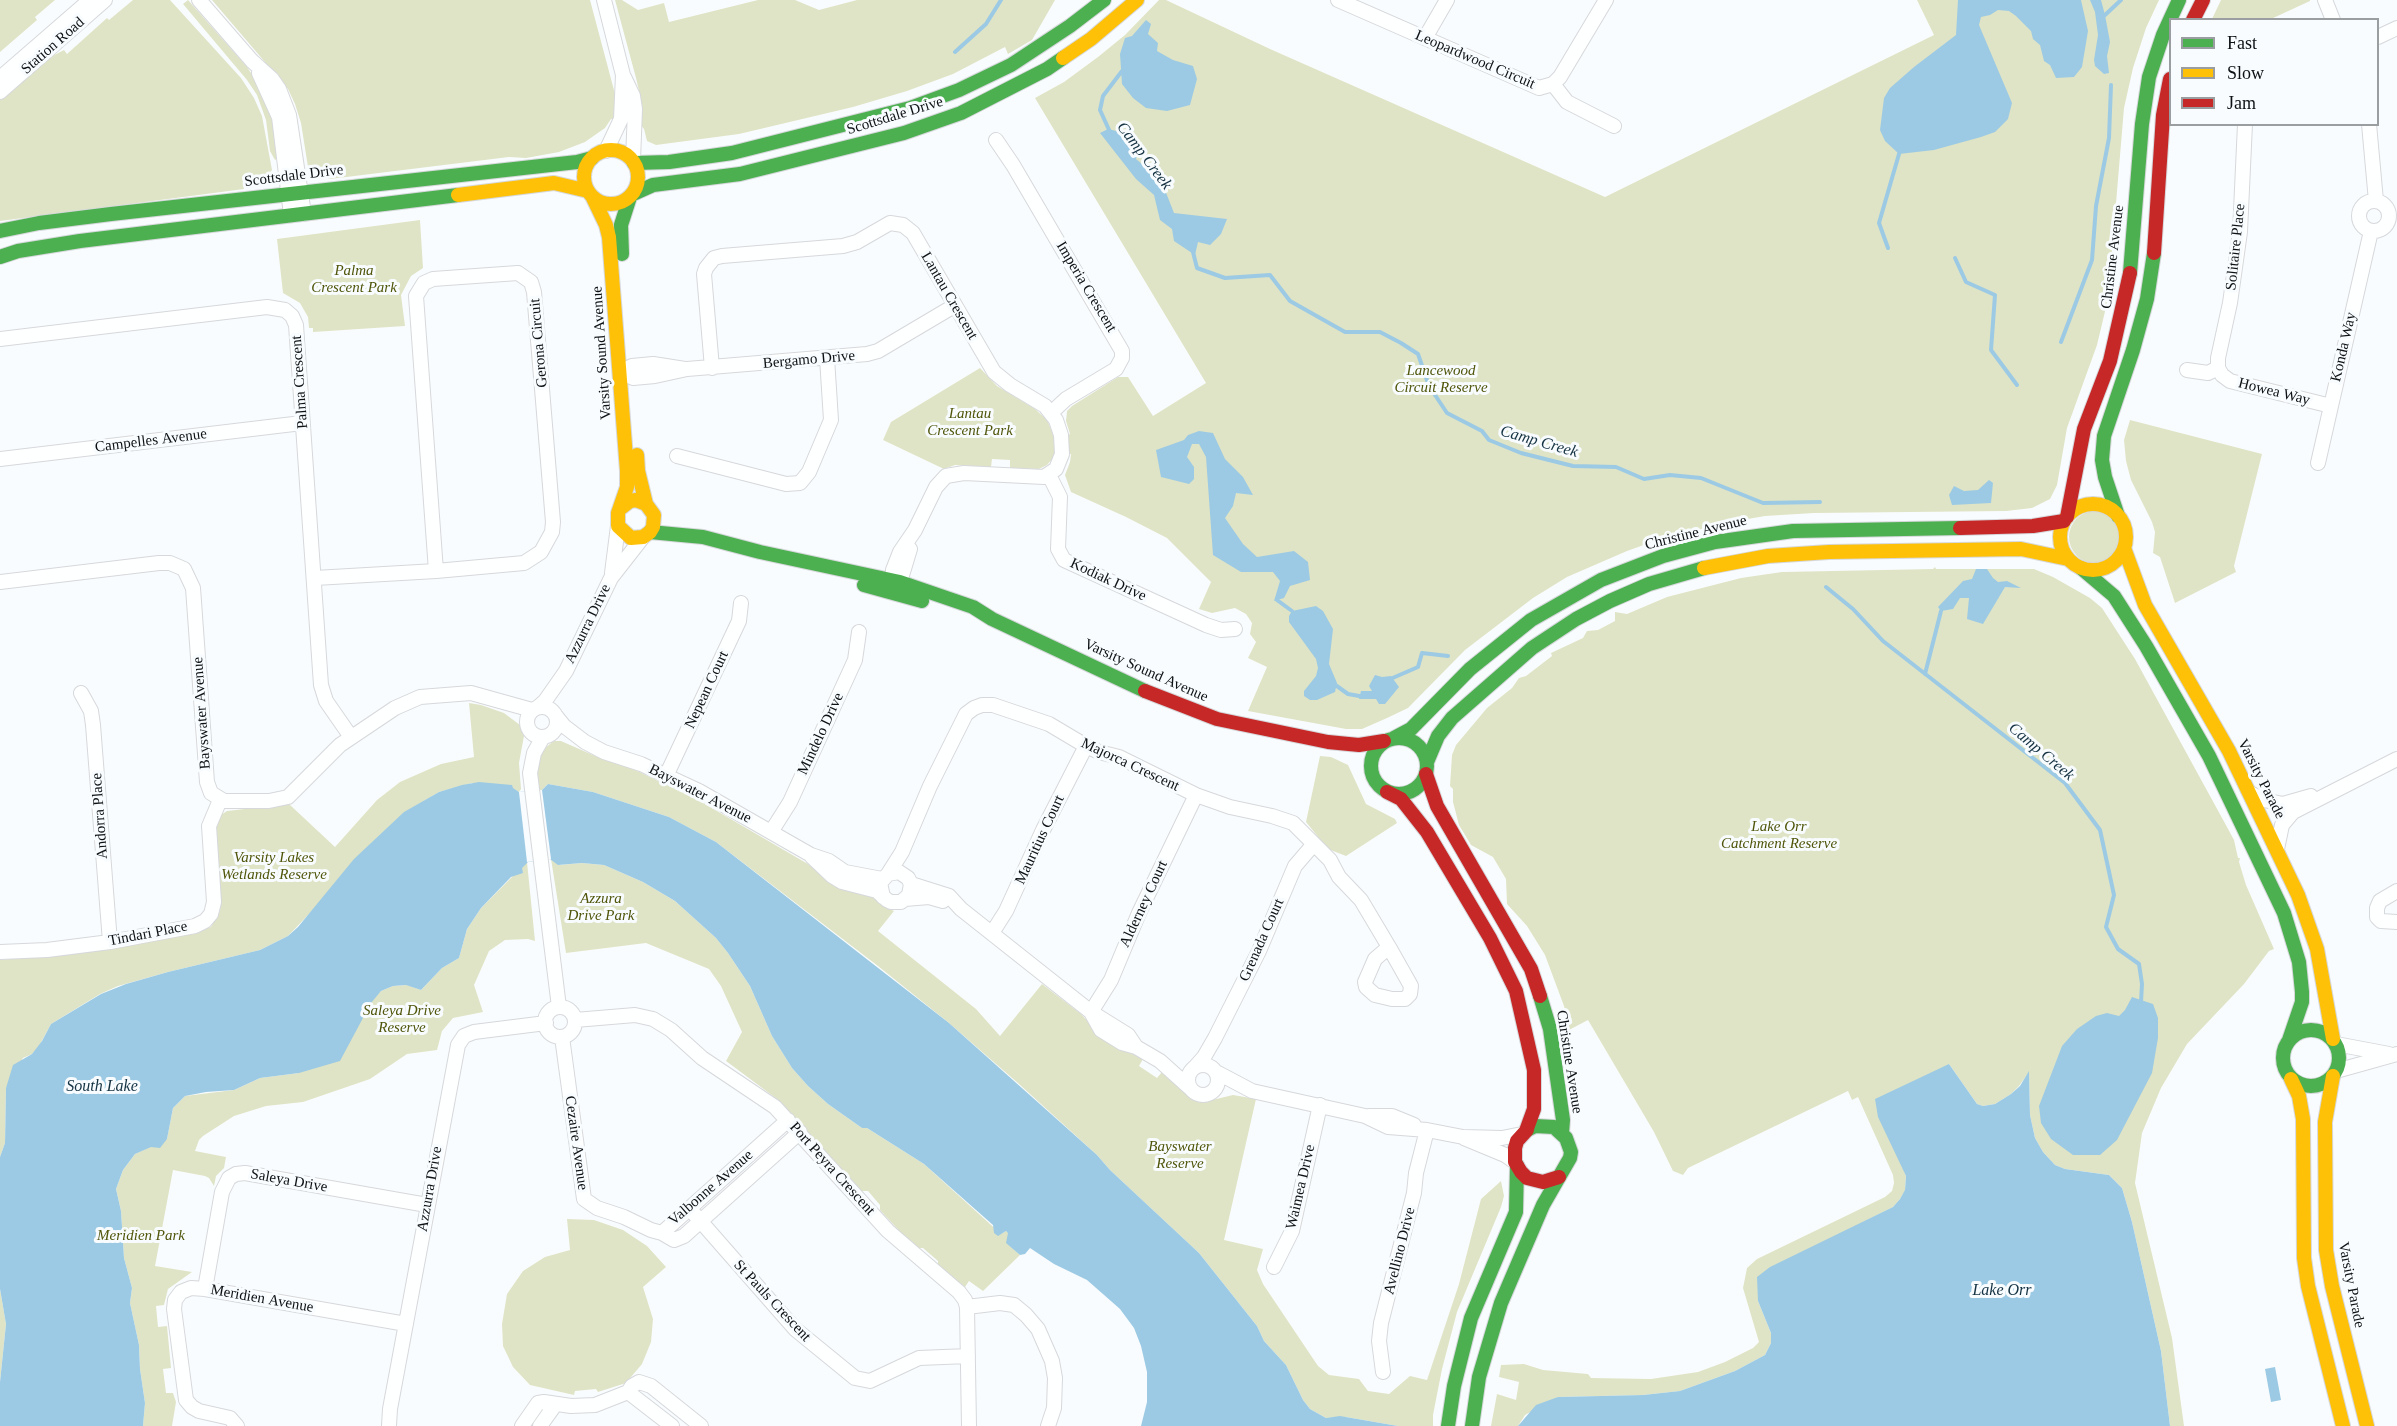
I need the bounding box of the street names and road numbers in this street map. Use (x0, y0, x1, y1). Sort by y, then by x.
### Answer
street label: Station Road (18, 14, 88, 78)
street label: Leopardwood Circuit (1412, 27, 1538, 93)
street label: Scottsdale Drive (845, 93, 945, 139)
street label: Scottsdale Drive (243, 161, 345, 191)
street label: Solitaire Place (2222, 203, 2250, 291)
street label: Christine Avenue (2098, 204, 2128, 310)
street label: Imperia Crescent (1052, 238, 1120, 336)
street label: Lantau Crescent (917, 249, 981, 343)
street label: Varsity Sound Avenue (588, 286, 616, 420)
street label: Gerona Circuit (526, 298, 552, 388)
street label: Konda Way (2327, 310, 2361, 384)
street label: Palma Crescent (288, 335, 312, 429)
street label: Bergamo Drive (762, 347, 856, 373)
street label: Howea Way (2236, 374, 2312, 410)
street label: Campelles Avenue (94, 425, 208, 457)
street label: Christine Avenue (1643, 512, 1749, 554)
street label: Kodiak Drive (1067, 555, 1149, 605)
street label: Azzurra Drive (561, 581, 615, 667)
street label: Varsity Sound Avenue (1081, 636, 1211, 706)
street label: Nepean Court (681, 648, 733, 732)
street label: Bayswater Avenue (189, 656, 215, 770)
street label: Mindelo Drive (794, 690, 848, 778)
street label: Majorca Crescent (1078, 734, 1182, 796)
street label: Varsity Parade (2233, 736, 2289, 822)
street label: Bayswater Avenue (646, 760, 754, 828)
street label: Andorra Place (88, 772, 112, 860)
street label: Mauritius Court (1012, 793, 1068, 887)
street label: Alderney Court (1116, 858, 1172, 950)
street label: Grenada Court (1236, 896, 1288, 984)
street label: Tindari Place (107, 918, 189, 950)
street label: Christine Avenue (1552, 1009, 1586, 1115)
street label: Cezaire Avenue (560, 1095, 592, 1191)
street label: Port Peyra Crescent (785, 1119, 879, 1219)
street label: Waimea Drive (1282, 1143, 1320, 1231)
street label: Azzurra Drive (414, 1145, 446, 1233)
street label: Valbonne Avenue (665, 1146, 757, 1230)
street label: Saleya Drive (249, 1165, 329, 1197)
street label: Avellino Drive (1380, 1206, 1420, 1296)
street label: Varsity Parade (2334, 1241, 2368, 1329)
street label: St Pauls Crescent (730, 1256, 814, 1346)
street label: Meridien Avenue (209, 1281, 315, 1317)

